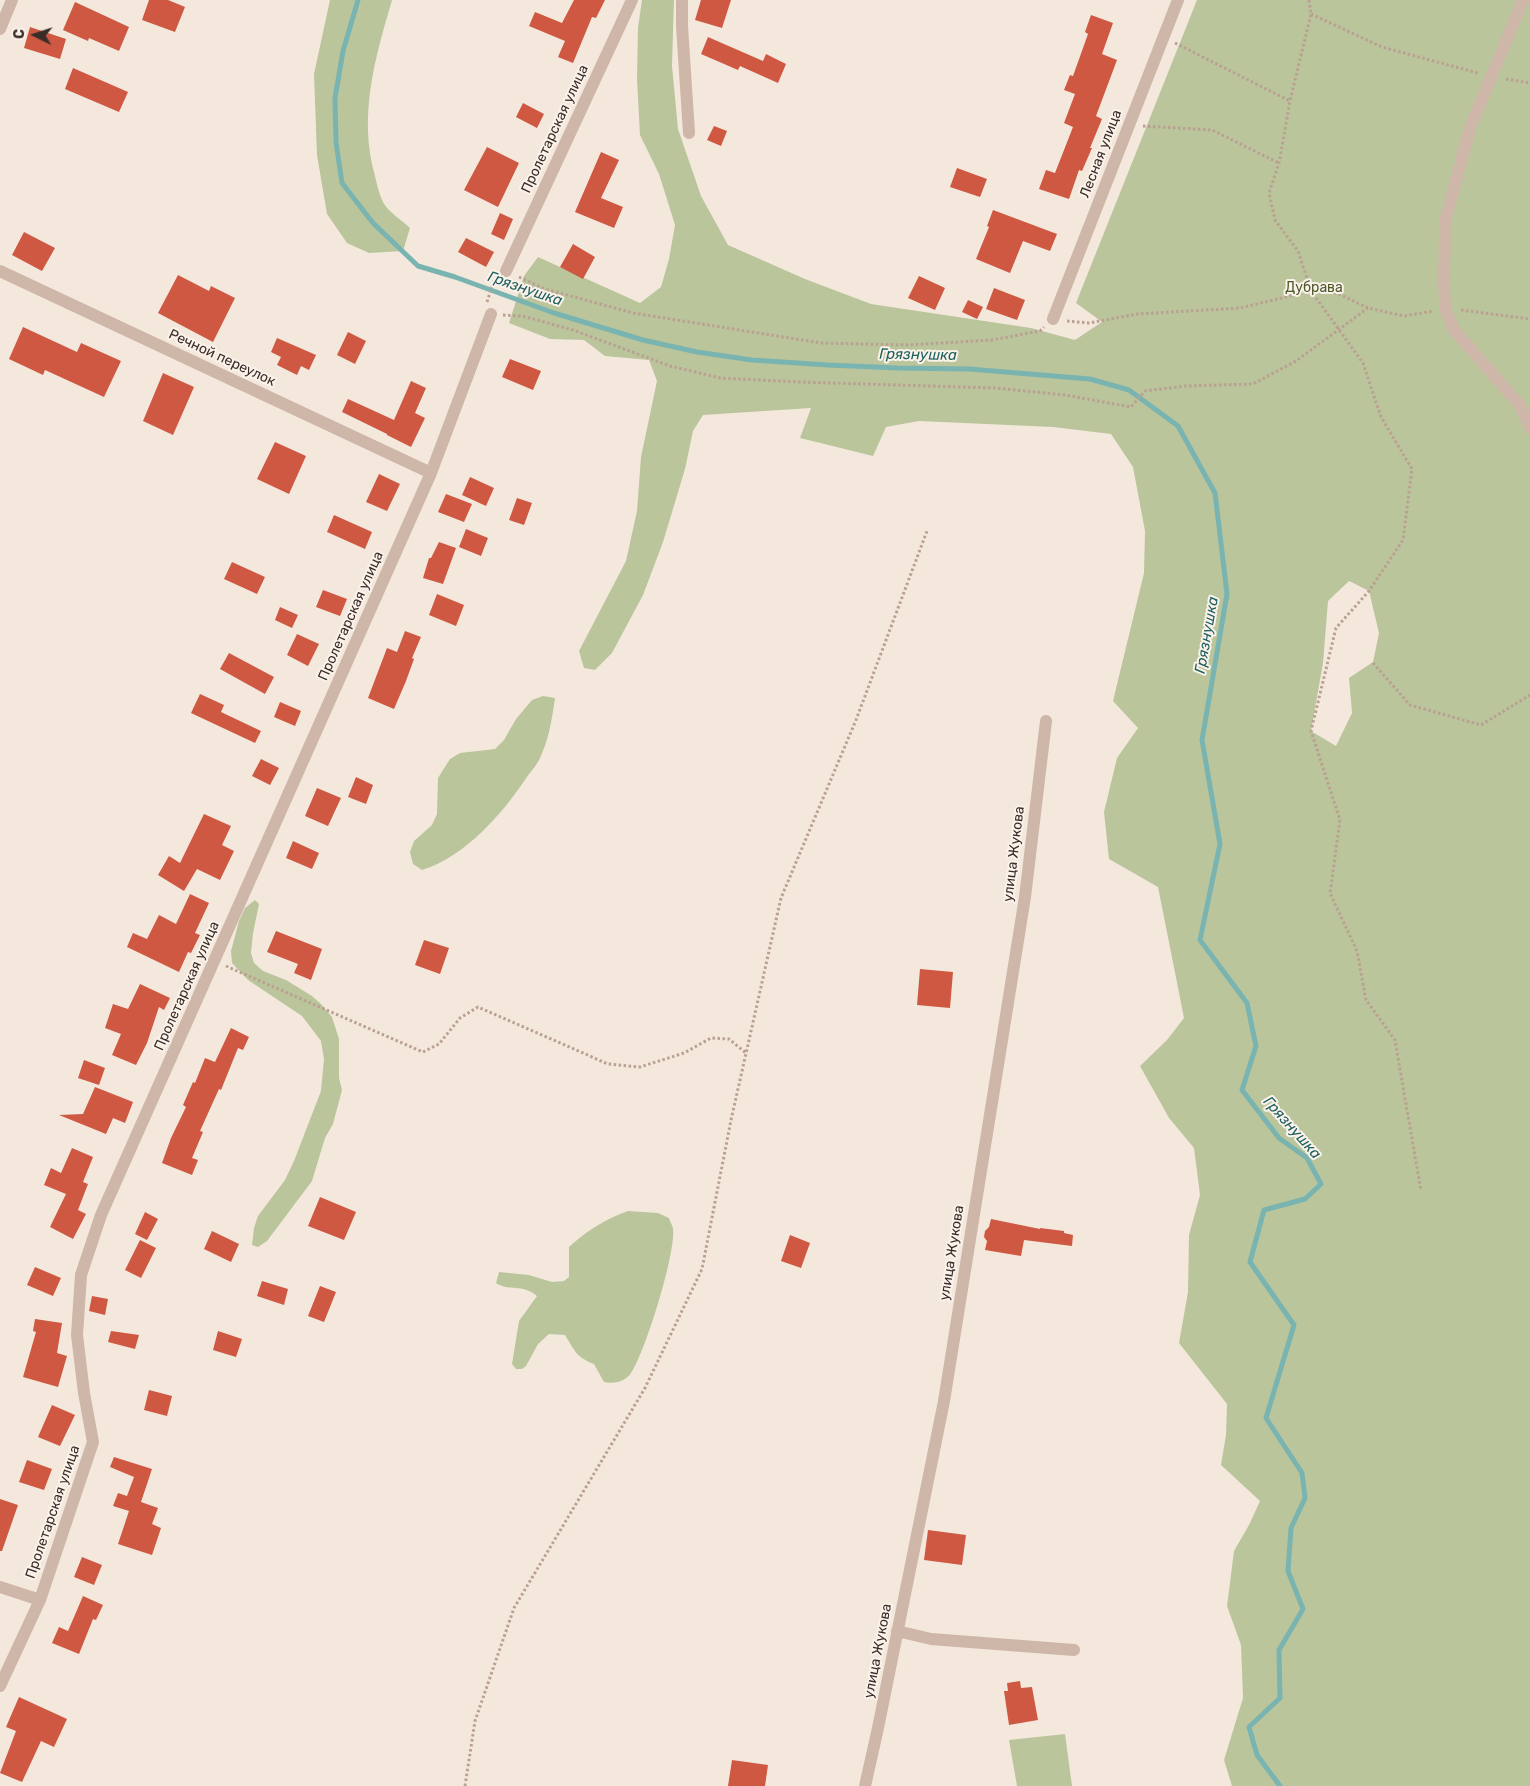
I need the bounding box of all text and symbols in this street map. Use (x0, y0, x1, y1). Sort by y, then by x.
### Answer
north arrow (10, 10, 60, 60)
text: С (11, 28, 28, 39)
street label: Пролетарская улица (518, 62, 592, 196)
street label: Лесная улица (1076, 108, 1126, 200)
water label: Грязнушка (485, 268, 565, 310)
park label: Дубрава (1285, 280, 1343, 296)
street label: Речной переулок (166, 326, 278, 390)
water label: Грязнушка (879, 345, 957, 365)
street label: Пролетарская улица (315, 549, 387, 683)
water label: Грязнушка (1191, 595, 1223, 675)
street label: улица Жукова (1000, 805, 1028, 903)
street label: Пролетарская улица (151, 919, 223, 1053)
water label: Грязнушка (1259, 1093, 1325, 1163)
street label: улица Жукова (936, 1204, 968, 1302)
street label: Пролетарская улица (22, 1443, 84, 1581)
street label: улица Жукова (861, 1602, 895, 1700)

